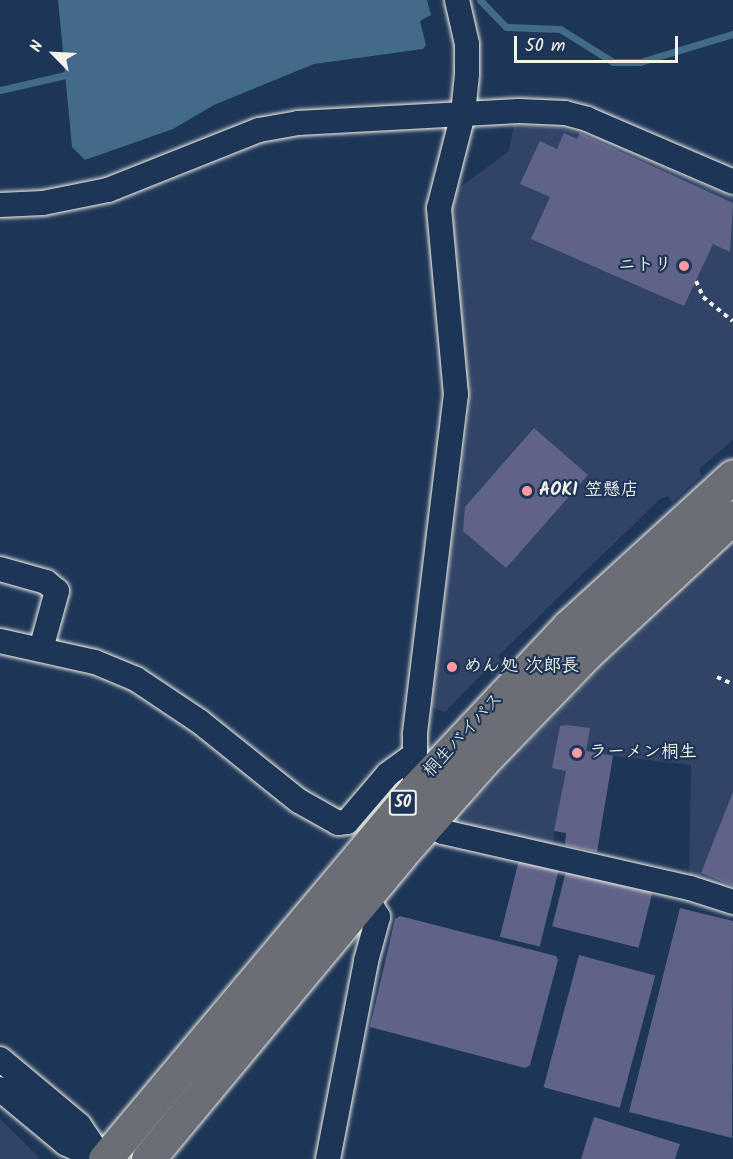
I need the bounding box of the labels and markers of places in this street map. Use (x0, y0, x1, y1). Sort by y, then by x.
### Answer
place label: ニトリ (618, 255, 672, 277)
marker: ニトリ (677, 259, 691, 273)
place label: AOKI 笠懸店 (539, 480, 639, 502)
marker: AOKI 笠懸店 (520, 484, 534, 498)
place label: めん処 次郎長 (464, 656, 579, 678)
marker: めん処 次郎長 (445, 660, 459, 674)
place label: ラーメン桐生 (589, 742, 697, 764)
marker: ラーメン桐生 (570, 746, 584, 760)

